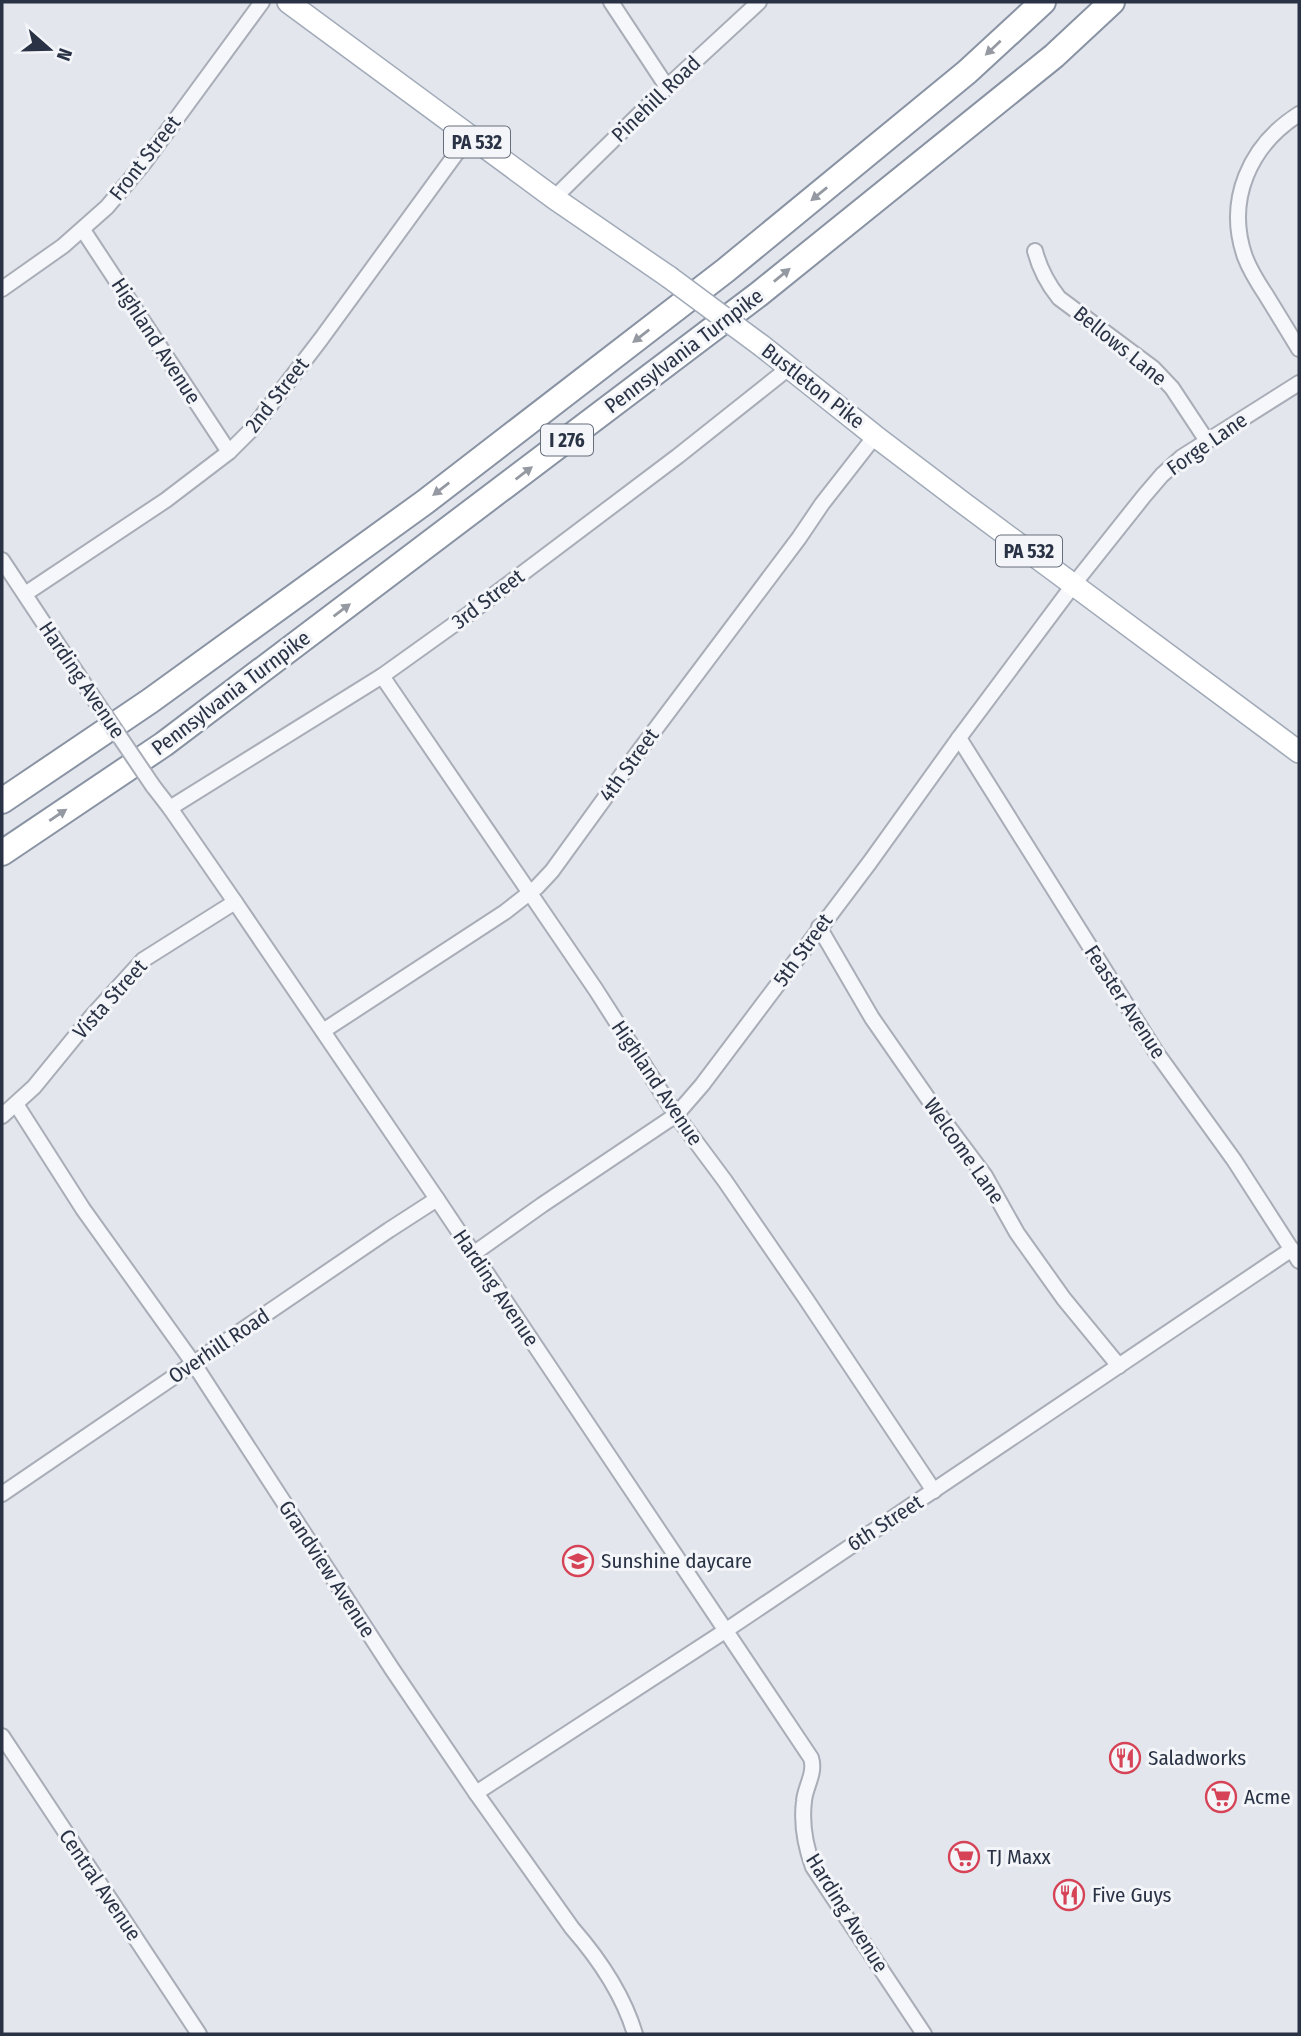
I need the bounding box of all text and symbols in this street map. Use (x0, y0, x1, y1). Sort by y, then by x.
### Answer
north arrow (14, 14, 84, 84)
one-way arrow (984, 40, 1002, 56)
text: N (52, 45, 77, 64)
street label: Pinehill Road (606, 50, 706, 148)
street label: Front Street (104, 110, 186, 206)
road number: PA 532 (444, 126, 510, 158)
one-way arrow (810, 186, 827, 201)
one-way arrow (773, 268, 791, 283)
street label: Highland Avenue (106, 273, 206, 409)
street label: Pennsylvania Turnpike (600, 283, 768, 419)
street label: Bellows Lane (1068, 301, 1172, 391)
one-way arrow (632, 328, 650, 343)
street label: Bustleton Pike (756, 338, 870, 434)
street label: 2nd Street (240, 352, 314, 438)
street label: Forge Lane (1162, 407, 1252, 481)
road number: I 276 (541, 424, 593, 456)
one-way arrow (515, 466, 533, 480)
one-way arrow (432, 482, 450, 496)
road number: PA 532 (996, 536, 1062, 566)
street label: 3rd Street (447, 563, 529, 635)
one-way arrow (333, 603, 351, 617)
street label: Harding Avenue (33, 617, 131, 743)
street label: Pennsylvania Turnpike (147, 625, 315, 761)
street label: 4th Street (594, 723, 664, 807)
one-way arrow (49, 809, 68, 822)
street label: 5th Street (768, 908, 838, 992)
street label: Feaster Avenue (1079, 940, 1171, 1064)
street label: Vista Street (67, 954, 153, 1044)
street label: Highland Avenue (606, 1016, 708, 1150)
street label: Welcome Lane (918, 1093, 1010, 1209)
street label: Harding Avenue (447, 1225, 545, 1351)
street label: Overhill Road (164, 1303, 274, 1389)
street label: 6th Street (842, 1489, 928, 1557)
street label: Grandview Avenue (273, 1496, 381, 1642)
school or university icon: Sunshine daycare (561, 1544, 595, 1578)
place label: Sunshine daycare (601, 1548, 752, 1574)
restaurant icon: Saladworks (1108, 1741, 1142, 1775)
place label: Saladworks (1148, 1745, 1246, 1771)
supermarket icon: Acme (1204, 1780, 1238, 1814)
place label: Acme (1244, 1784, 1291, 1810)
street label: Central Avenue (53, 1824, 147, 1946)
supermarket icon: TJ Maxx (947, 1840, 981, 1874)
place label: TJ Maxx (987, 1844, 1052, 1870)
street label: Harding Avenue (800, 1849, 894, 1977)
restaurant icon: Five Guys (1052, 1878, 1086, 1912)
place label: Five Guys (1092, 1882, 1172, 1908)

